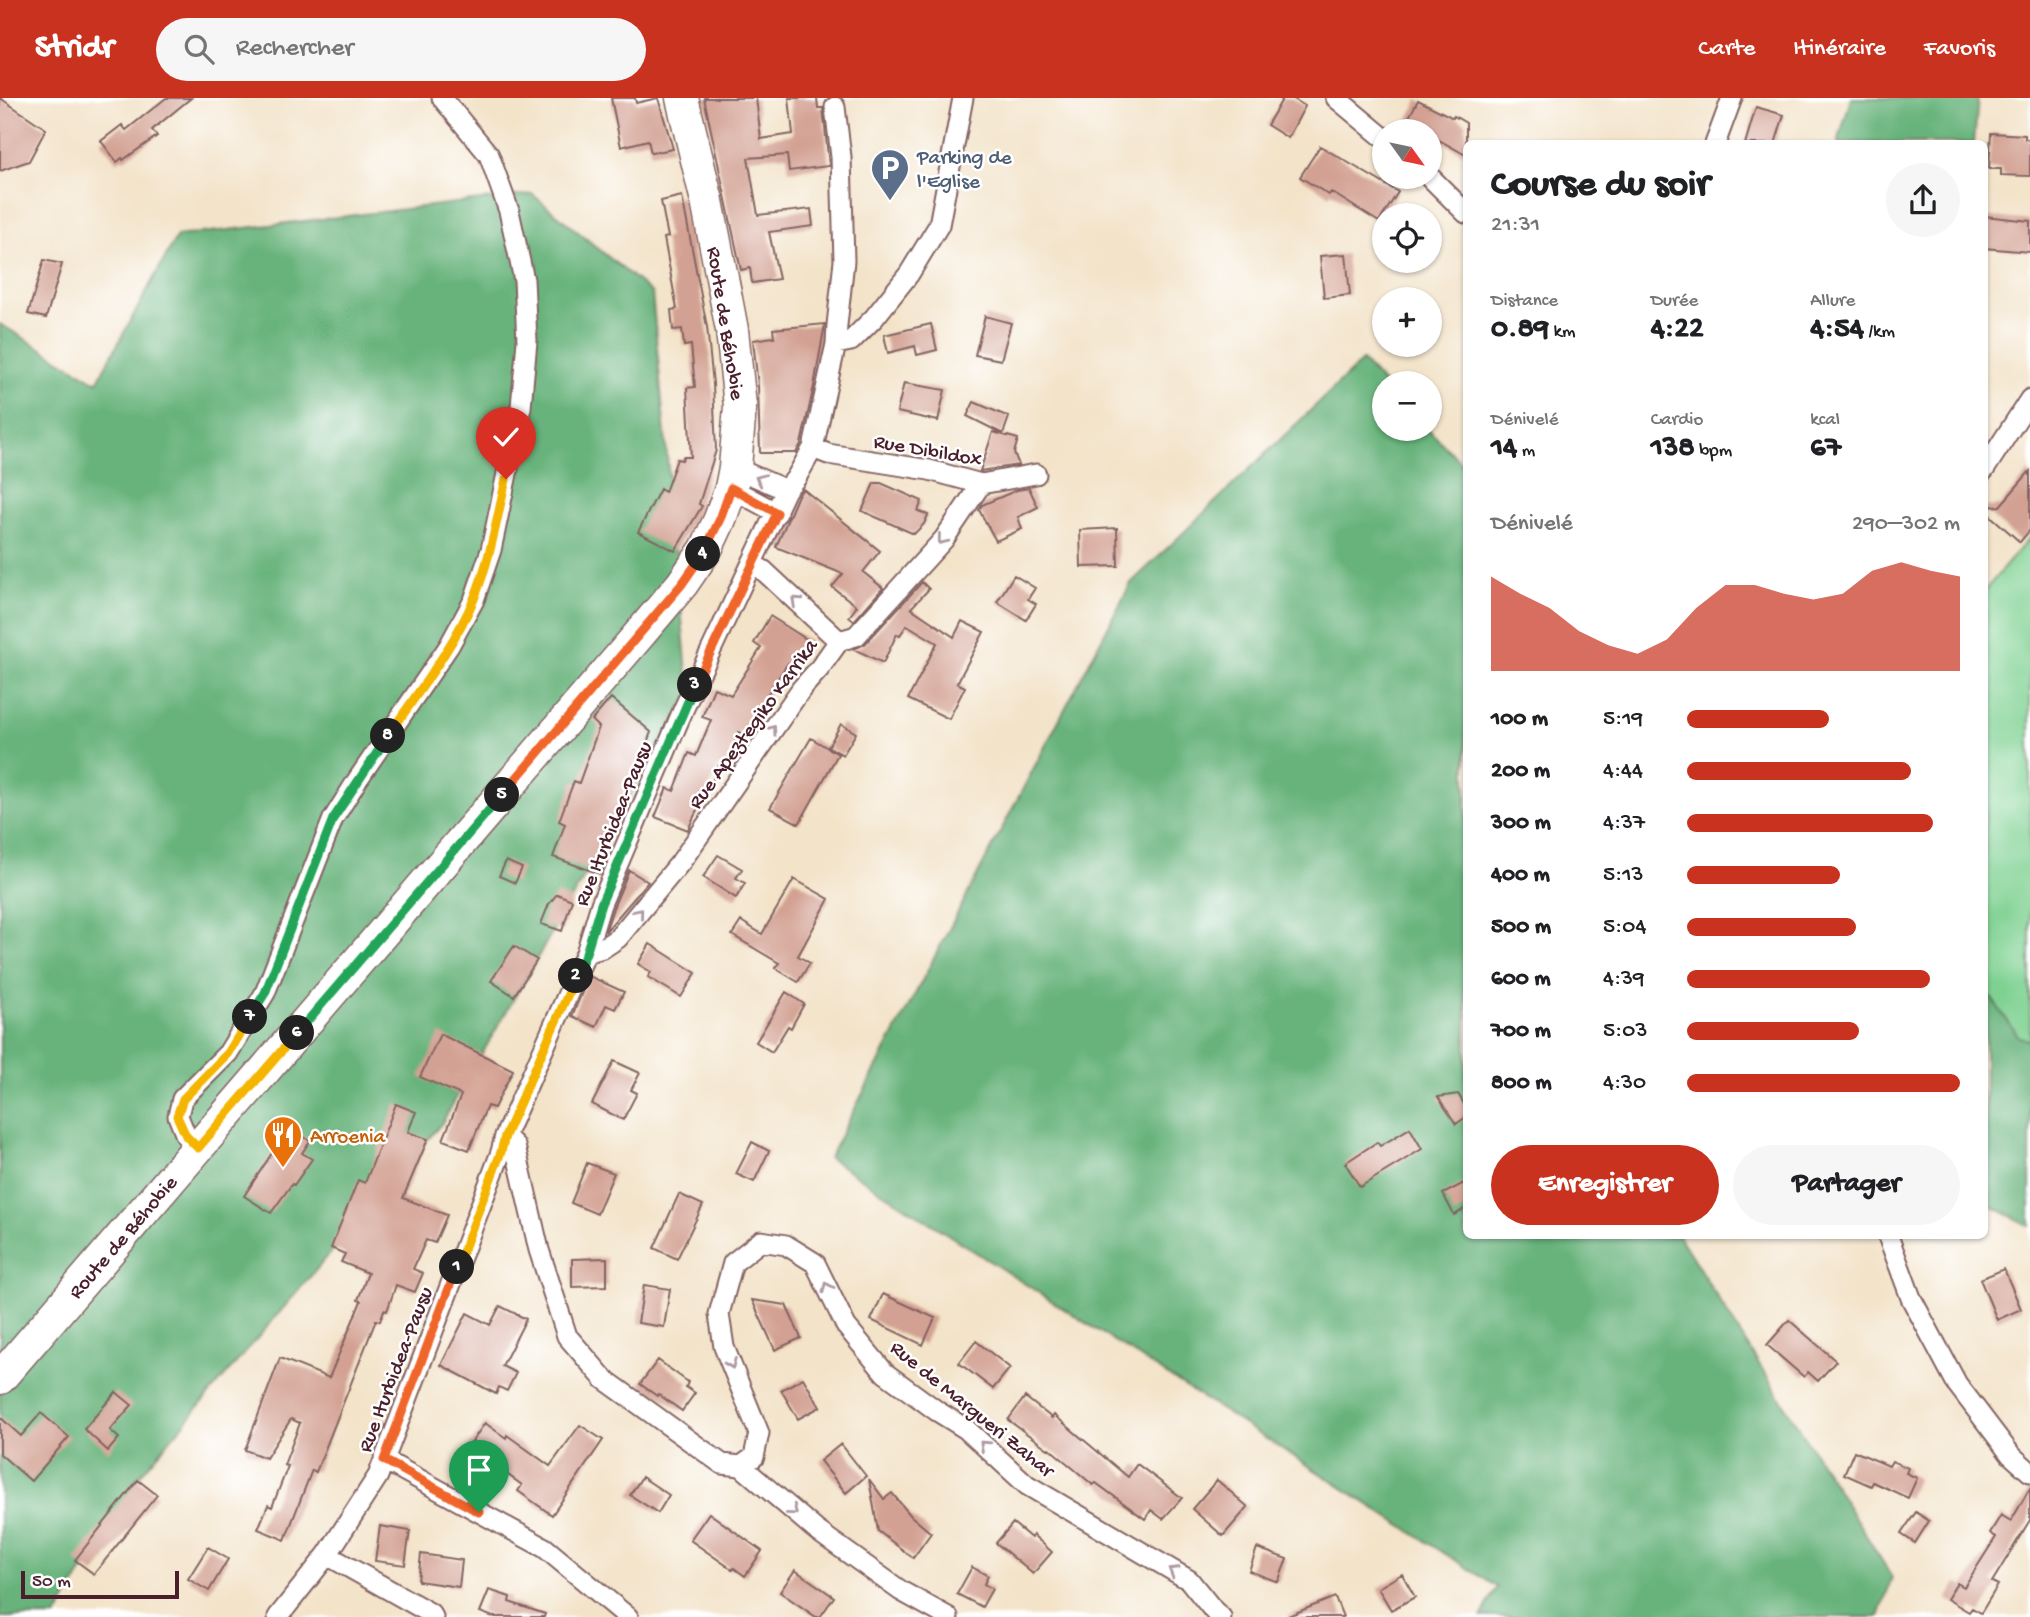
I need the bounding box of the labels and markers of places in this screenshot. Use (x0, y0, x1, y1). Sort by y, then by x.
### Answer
parking icon: Parking de l'Eglise (869, 147, 911, 202)
place label: Parking de l'Eglise (916, 147, 1013, 196)
pin (476, 407, 536, 479)
pin: 4 (686, 536, 720, 572)
pin: 3 (678, 668, 712, 702)
pin: 8 (370, 718, 406, 754)
pin: 5 (484, 778, 520, 812)
pin: 2 (558, 958, 594, 994)
pin: 7 (232, 1000, 268, 1034)
pin: 6 (280, 1016, 314, 1051)
restaurant icon: Arroenia (262, 1114, 304, 1169)
place label: Arroenia (310, 1126, 387, 1151)
pin: 1 (440, 1250, 475, 1284)
pin (449, 1440, 509, 1512)

